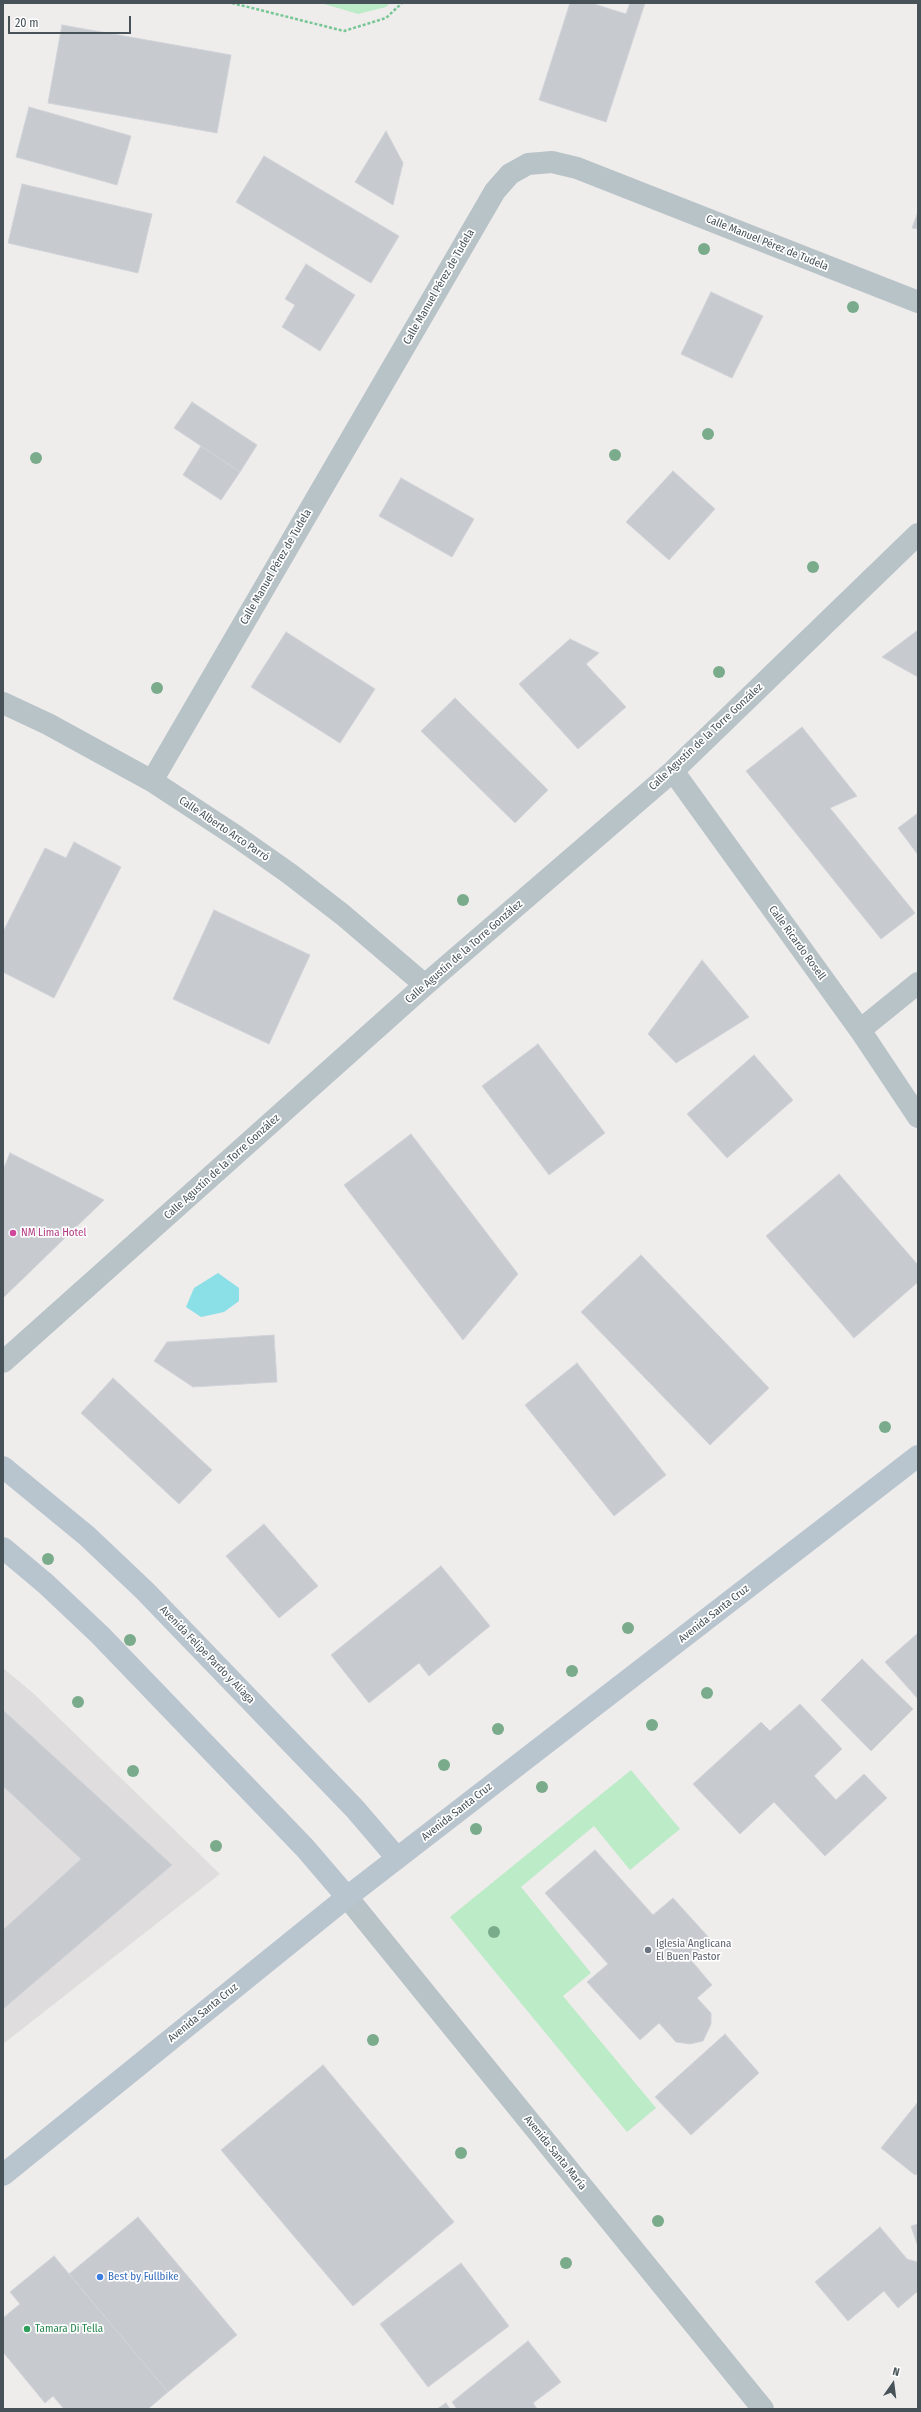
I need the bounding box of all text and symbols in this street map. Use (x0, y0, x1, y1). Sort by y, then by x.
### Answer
scale bar (10, 8, 133, 34)
text: 20 m (15, 16, 39, 30)
street label: Calle Manuel Pérez de Tudela (704, 212, 830, 274)
street label: Calle Manuel Pérez de Tudela (401, 227, 477, 347)
street label: Calle Manuel Pérez de Tudela (238, 507, 314, 627)
street label: Calle Agustín de la Torre González (646, 681, 766, 793)
street label: Calle Alberto Arco Parró (176, 794, 272, 864)
street label: Calle Agustín de la Torre González (403, 898, 525, 1006)
street label: Calle Ricardo Rosell (766, 903, 828, 983)
street label: Calle Agustín de la Torre González (162, 1112, 282, 1222)
place label: NM Lima Hotel (21, 1226, 86, 1240)
marker: NM Lima Hotel (8, 1228, 18, 1238)
street label: Avenida Santa Cruz (676, 1582, 752, 1646)
street label: Avenida Felipe Pardo y Aliaga (157, 1603, 257, 1707)
street label: Avenida Santa Cruz (419, 1780, 495, 1844)
place label: Iglesia Anglicana El Buen Pastor (656, 1937, 731, 1963)
marker: Iglesia Anglicana El Buen Pastor (643, 1945, 653, 1955)
street label: Avenida Santa Cruz (165, 1981, 241, 2045)
street label: Avenida Santa María (521, 2113, 589, 2193)
place label: Best by Fullbike (108, 2270, 179, 2284)
marker: Best by Fullbike (95, 2272, 105, 2282)
place label: Tamara Di Tella (35, 2322, 103, 2336)
marker: Tamara Di Tella (22, 2324, 32, 2334)
north arrow (873, 2364, 913, 2404)
text: N (891, 2365, 901, 2379)

